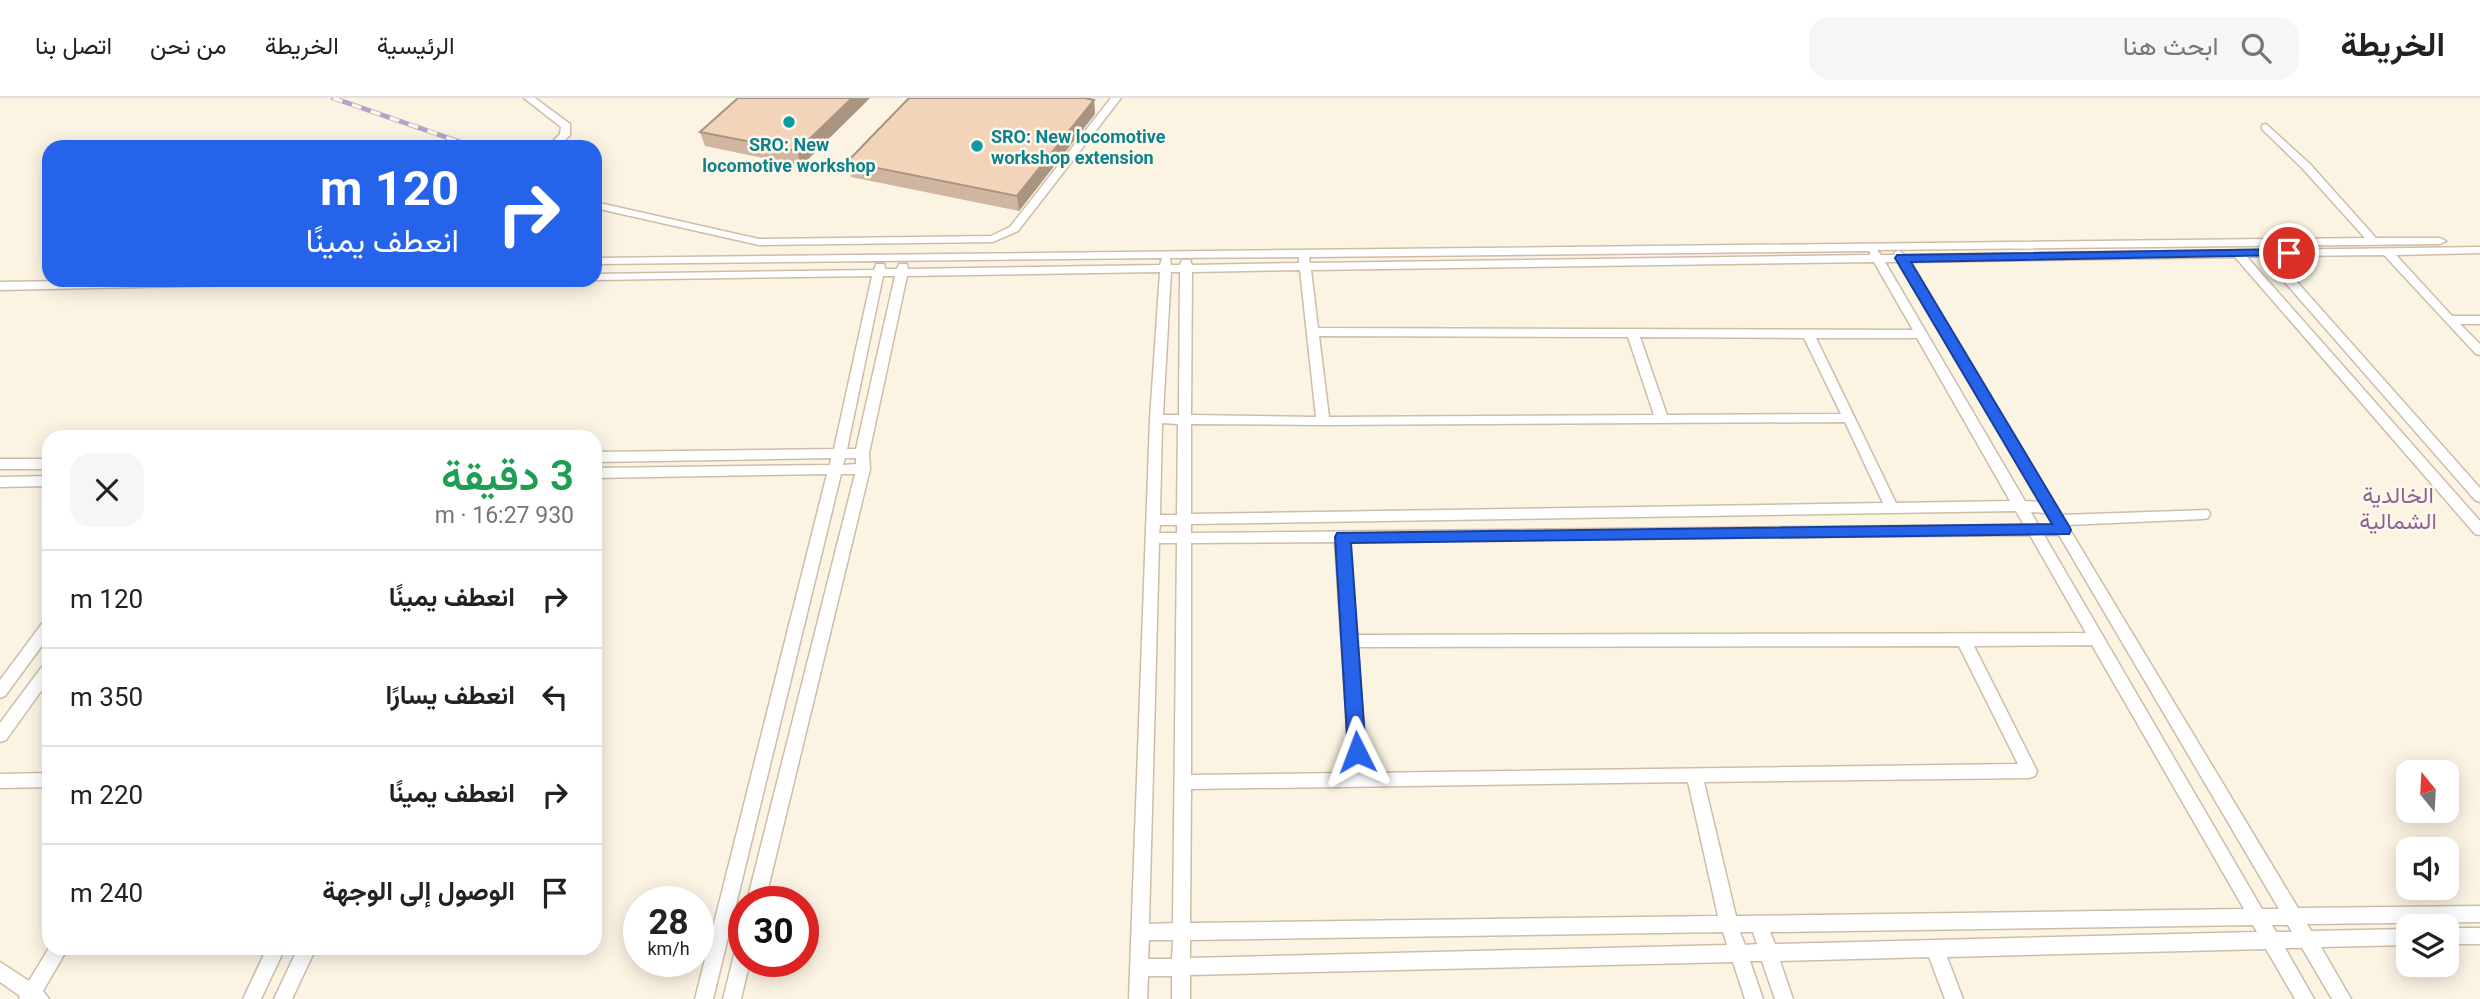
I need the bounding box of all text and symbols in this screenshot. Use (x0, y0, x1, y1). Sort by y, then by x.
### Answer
search box (1809, 17, 2299, 80)
text: الخريطة (2341, 25, 2445, 64)
icon: search (2237, 29, 2275, 67)
text: ابحث هنا (2123, 31, 2219, 61)
text: اتصل بنا (35, 32, 112, 60)
text: من نحن (150, 32, 227, 60)
text: الخريطة (265, 32, 339, 60)
text: الرئيسية (377, 32, 454, 60)
marker: SRO: New locomotive workshop (781, 114, 797, 130)
place label: SRO: New locomotive workshop extension (991, 126, 1166, 168)
place label: SRO: New locomotive workshop (702, 134, 876, 176)
marker: SRO: New locomotive workshop extension (969, 138, 985, 154)
text: 120 m (320, 160, 459, 217)
icon: right (483, 168, 574, 259)
text: انعطف يمينًا (306, 222, 459, 260)
pin (2259, 223, 2319, 283)
icon: arrive (2270, 234, 2308, 272)
text: 3 دقيقة (441, 451, 574, 500)
button: close (70, 453, 144, 527)
district label: الخالدية الشمالية (2359, 482, 2437, 535)
text: 930 m · 16:27 (435, 502, 574, 529)
icon: right (536, 580, 574, 618)
text: انعطف يمينًا (389, 582, 515, 612)
text: 120 m (70, 584, 143, 614)
icon: left (536, 678, 574, 716)
text: انعطف يسارًا (385, 680, 515, 710)
text: 350 m (70, 682, 143, 712)
position arrow (1320, 715, 1394, 789)
north arrow (2396, 760, 2459, 822)
map controls (2396, 760, 2459, 977)
icon: right (536, 776, 574, 814)
text: انعطف يمينًا (389, 778, 515, 808)
text: 220 m (70, 780, 143, 810)
button: sound (2396, 837, 2459, 900)
icon: arrive (536, 874, 574, 912)
text: الوصول إلى الوجهة (322, 876, 515, 906)
text: 240 m (70, 878, 143, 908)
speed limit sign: 30 (728, 886, 819, 977)
text: 28 (648, 902, 689, 943)
button: layers (2396, 914, 2459, 977)
text: km/h (647, 938, 690, 959)

